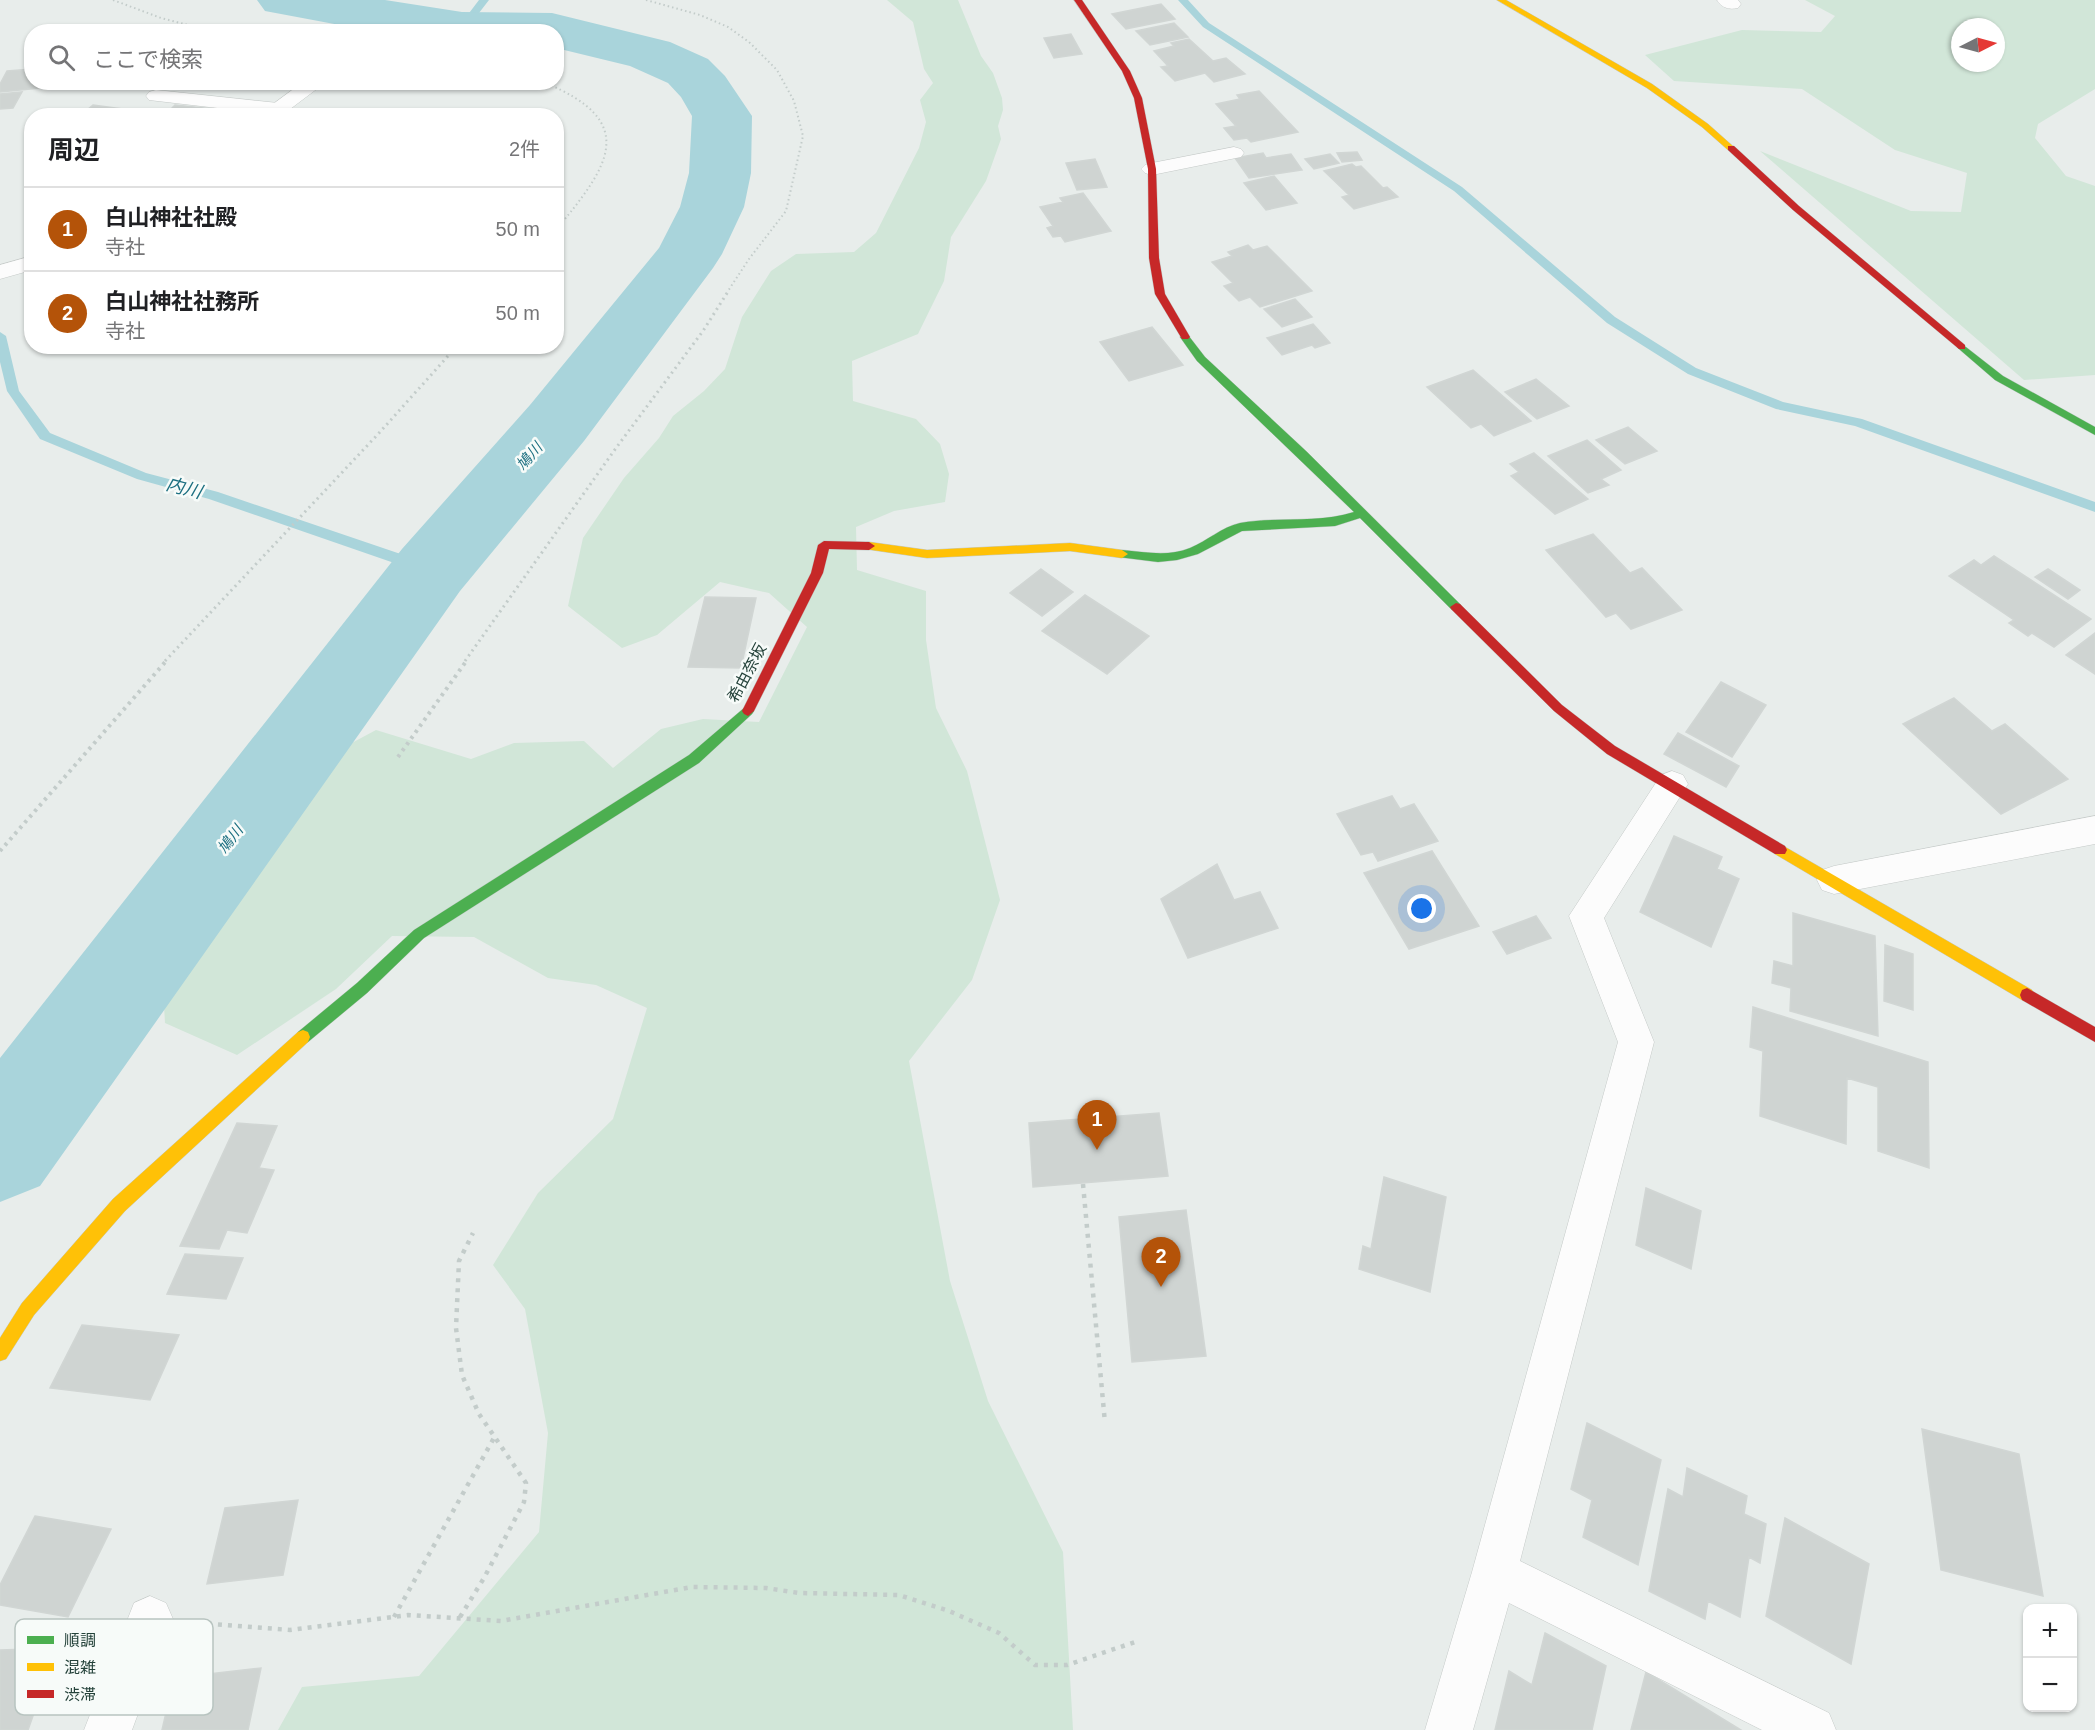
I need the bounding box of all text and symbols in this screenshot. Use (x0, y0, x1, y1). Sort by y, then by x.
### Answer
north arrow (1951, 18, 2005, 72)
search box (24, 24, 564, 90)
icon: search (45, 41, 78, 74)
text: ここで検索 (93, 47, 203, 72)
text: 周辺 (48, 135, 100, 165)
text: 2件 (509, 138, 540, 160)
text: 白山神社社殿 (105, 205, 237, 230)
text: 1 (62, 218, 73, 240)
text: 50 m (496, 218, 540, 240)
text: 寺社 (105, 236, 145, 258)
text: 白山神社社務所 (105, 289, 259, 314)
text: 2 (62, 302, 73, 324)
text: 50 m (496, 302, 540, 324)
text: 寺社 (105, 320, 145, 342)
water label: 鳩川 (513, 438, 547, 473)
water label: 内川 (164, 474, 206, 503)
street label: 希由奈坂 (724, 641, 770, 705)
water label: 鳩川 (214, 820, 247, 856)
your location (1407, 894, 1436, 923)
pin: 1 (1078, 1100, 1116, 1150)
pin: 2 (1142, 1238, 1180, 1287)
map controls (2023, 1604, 2077, 1712)
button: + (2023, 1604, 2077, 1658)
legend (15, 1619, 213, 1715)
text: 順調 (64, 1632, 96, 1649)
button: − (2023, 1658, 2077, 1712)
text: 混雑 (64, 1659, 96, 1676)
text: 渋滞 (64, 1686, 96, 1703)

